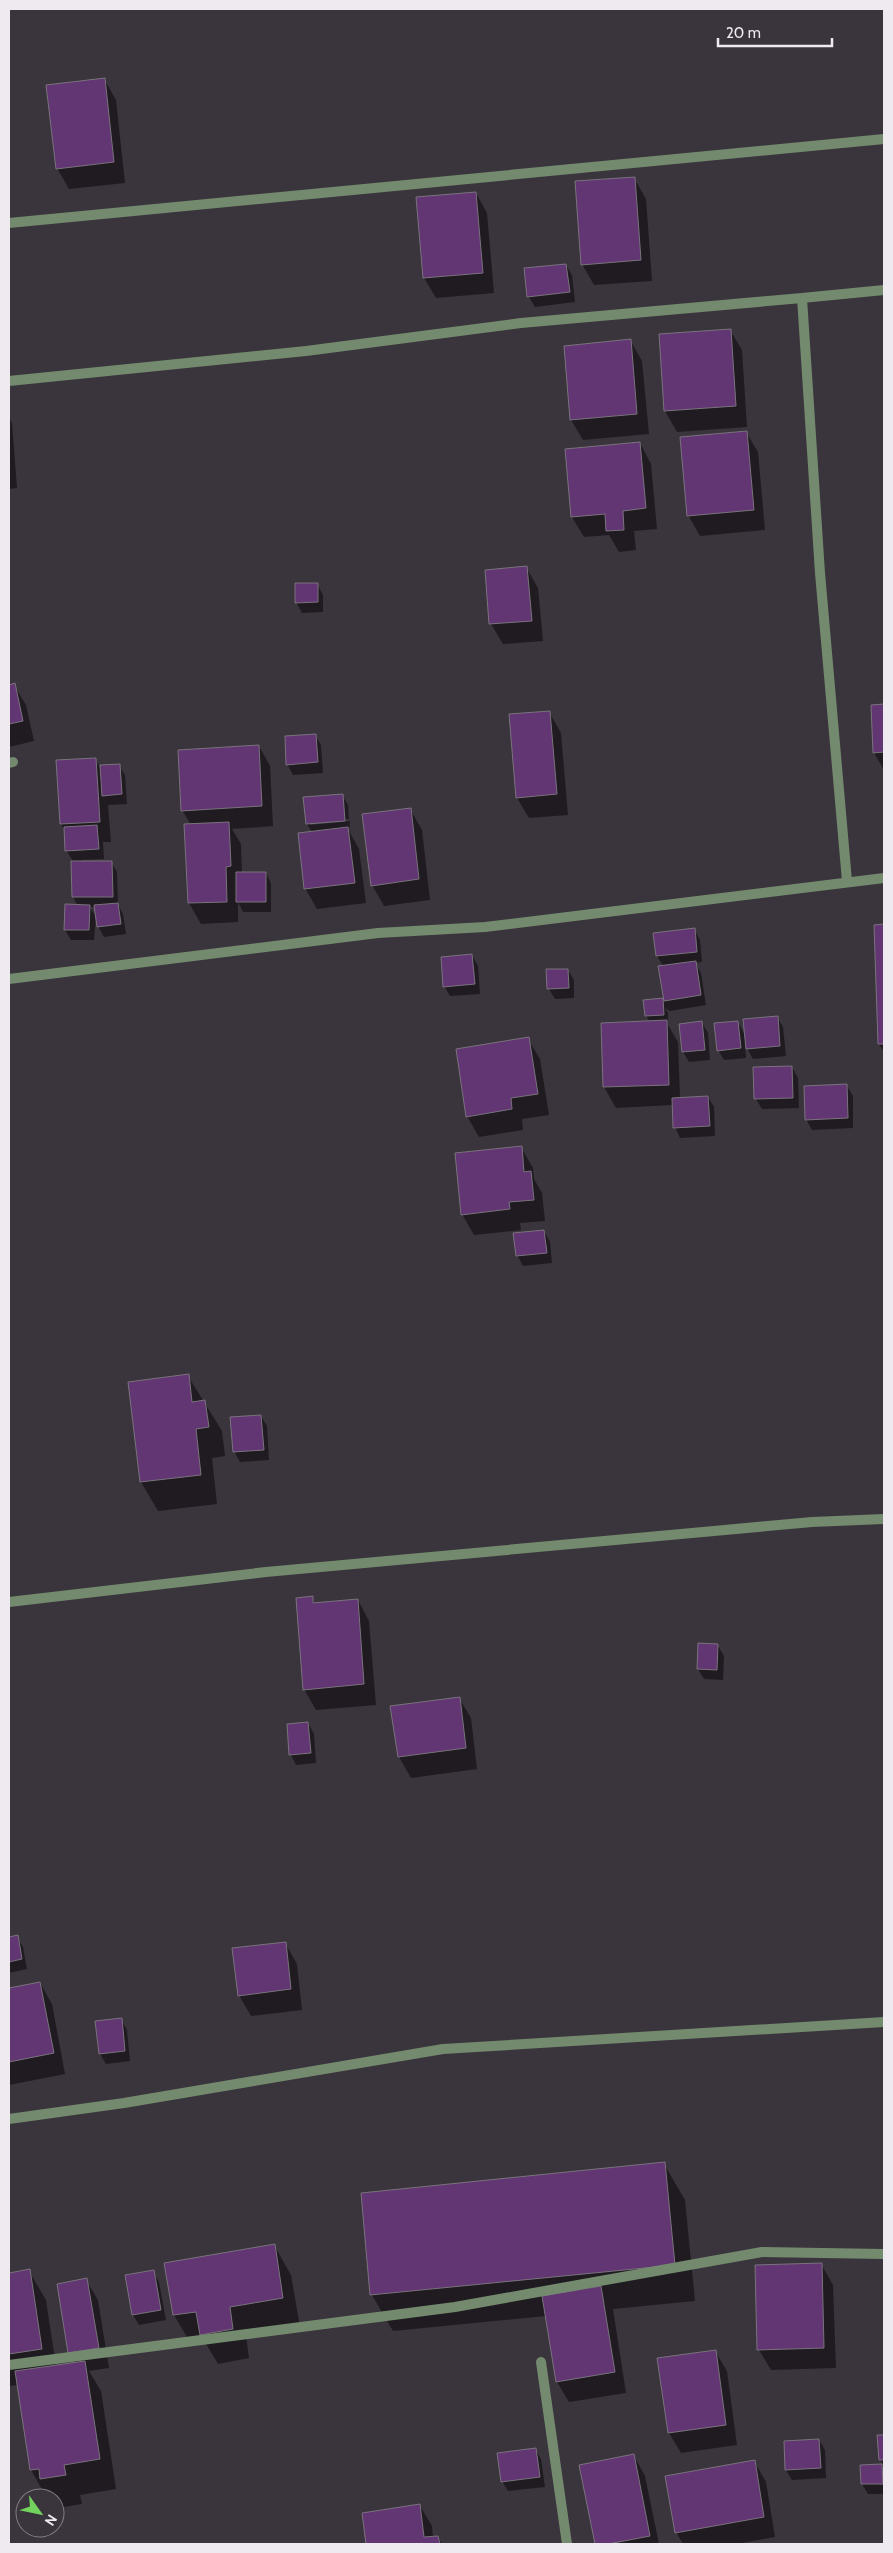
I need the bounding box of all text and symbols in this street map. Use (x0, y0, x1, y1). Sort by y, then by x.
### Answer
scale bar (718, 15, 832, 47)
text: 20 m (726, 24, 761, 42)
north arrow (15, 2488, 65, 2538)
text: N (41, 2511, 61, 2529)

